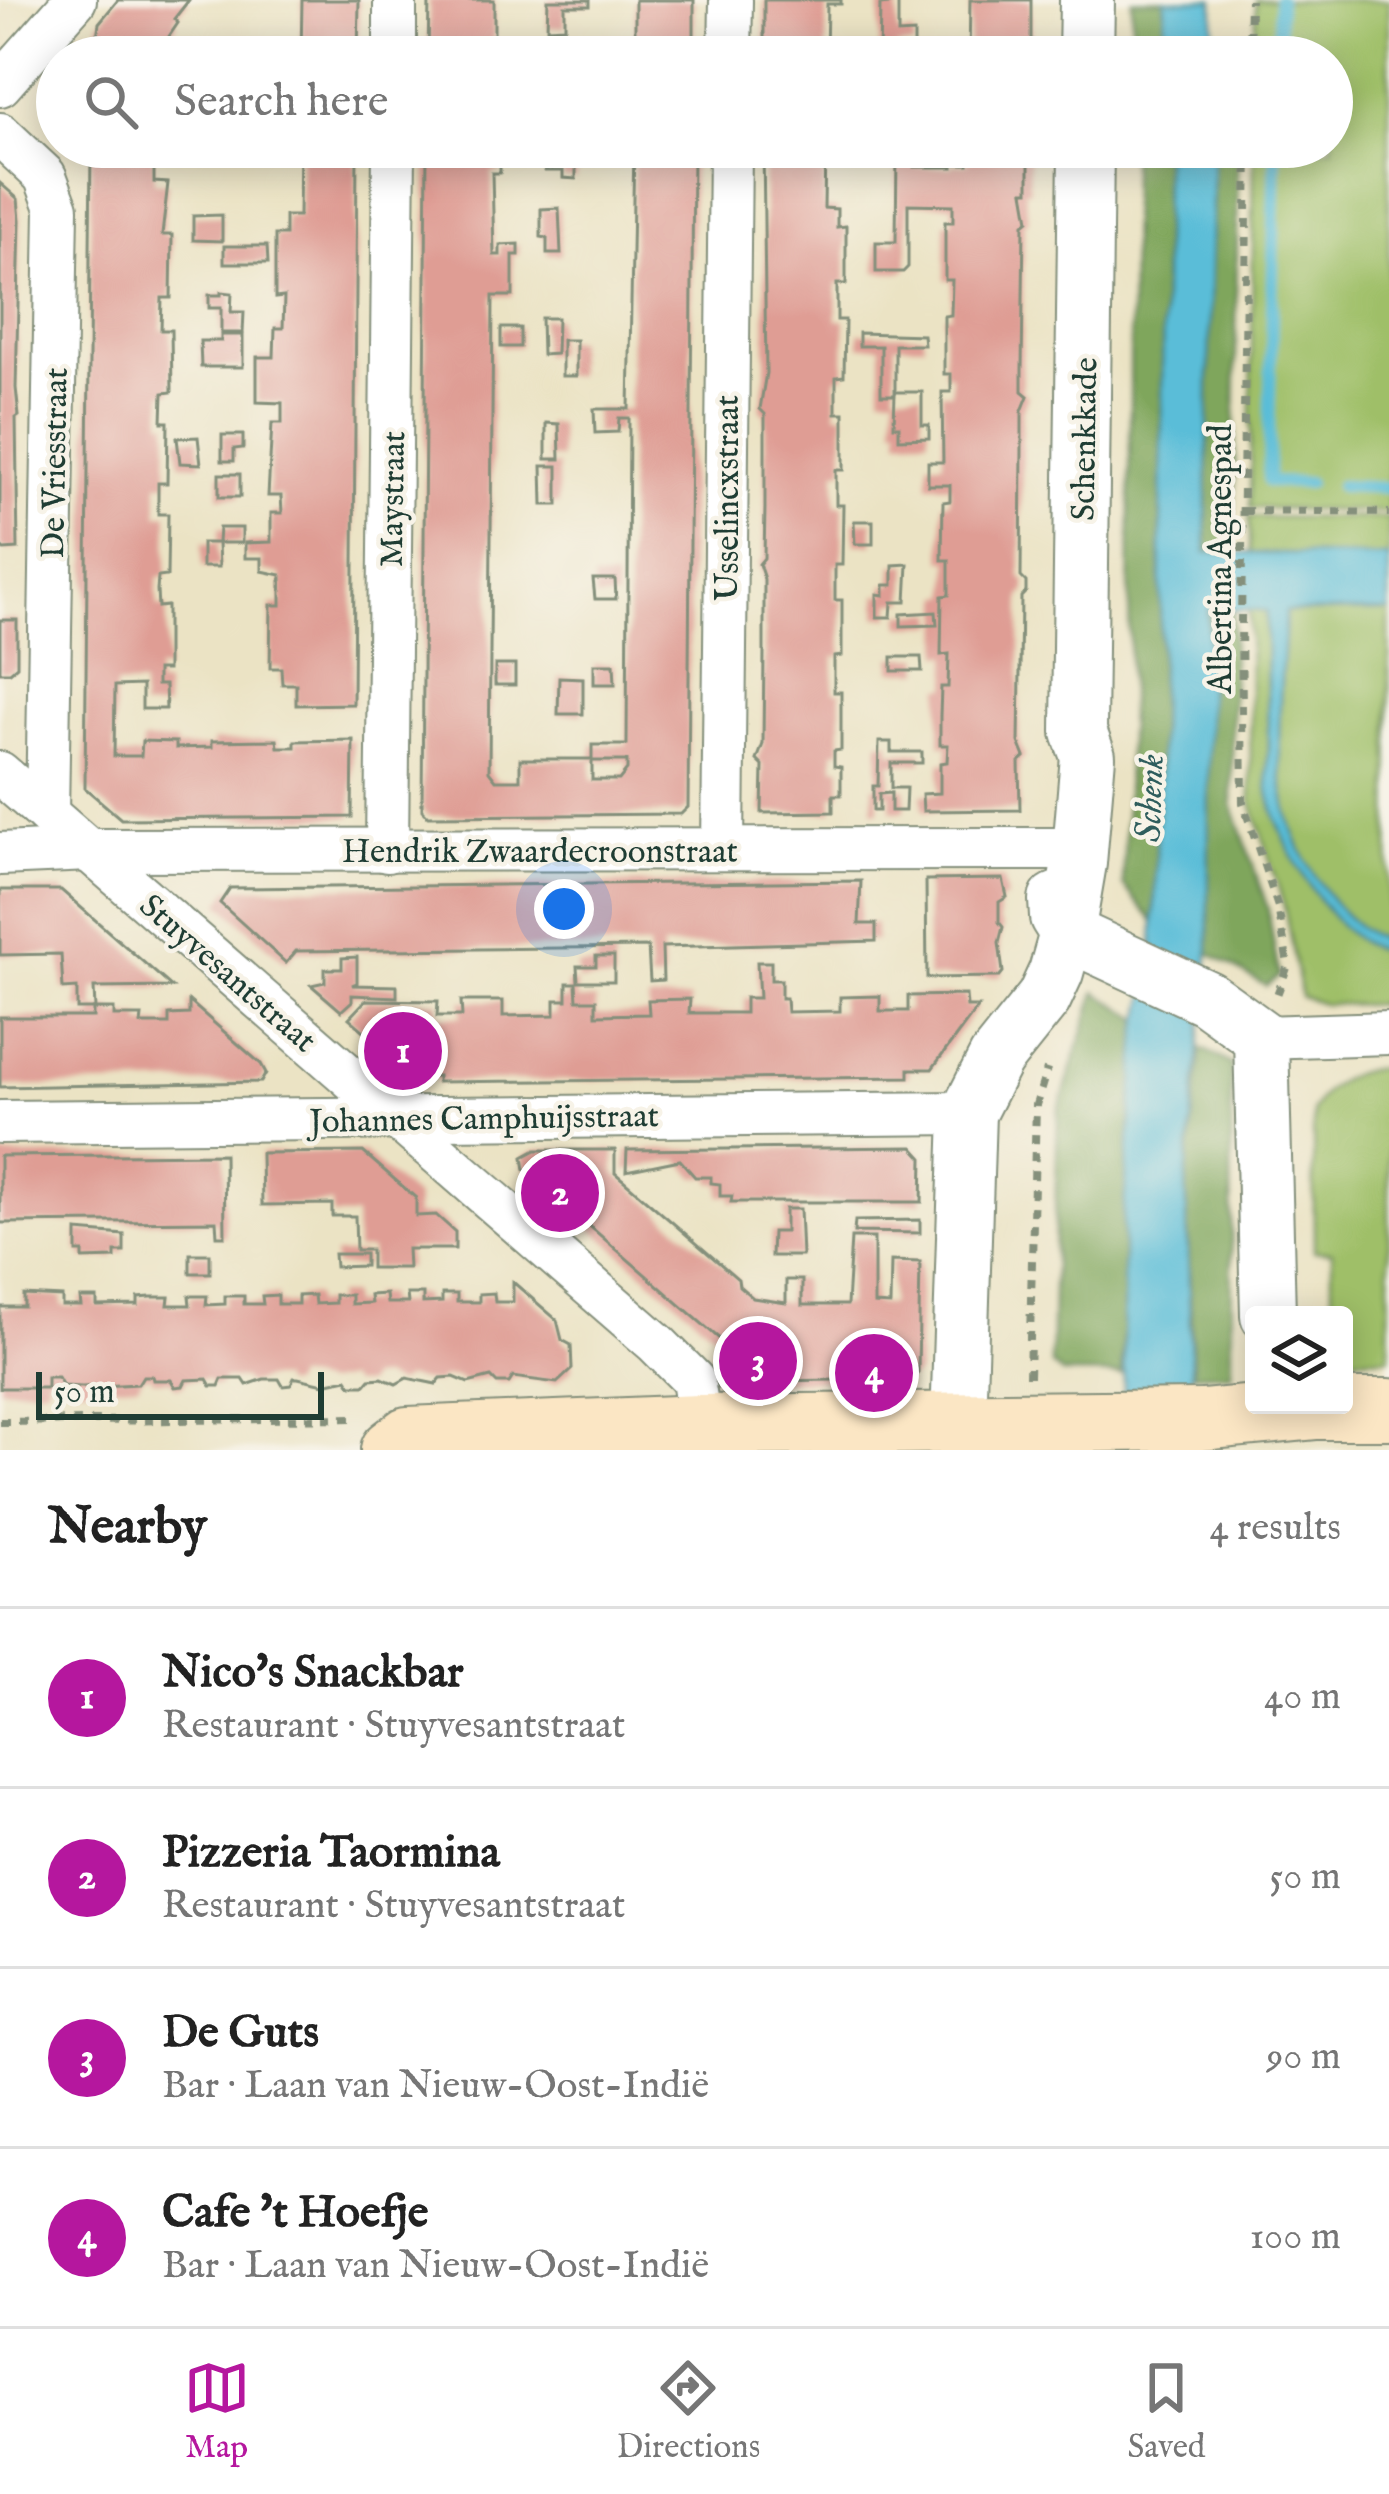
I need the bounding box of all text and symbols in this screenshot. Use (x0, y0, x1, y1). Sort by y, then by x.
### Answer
search box (36, 36, 1353, 168)
icon: search (78, 69, 144, 135)
text: Search here (174, 74, 388, 131)
street label: Schenkkade (1064, 357, 1108, 521)
street label: De Vriesstraat (33, 367, 79, 559)
street label: Usselincxstraat (708, 395, 750, 601)
street label: Albertina Agnespad (1201, 424, 1243, 695)
street label: Maystraat (372, 431, 416, 567)
water label: Schenk (1126, 753, 1176, 843)
street label: Hendrik Zwaardecroonstraat (342, 832, 738, 874)
your location (534, 879, 594, 939)
street label: Stuyvesantstraat (130, 886, 324, 1063)
pin: 1 (364, 1006, 442, 1096)
street label: Johannes Camphuijsstraat (305, 1096, 659, 1144)
pin: 2 (521, 1148, 599, 1238)
map controls (1245, 1306, 1353, 1414)
button: layers (1245, 1306, 1353, 1414)
pin: 3 (719, 1316, 797, 1406)
pin: 4 (835, 1328, 913, 1418)
scale bar (36, 1366, 324, 1419)
text: 50 m (54, 1372, 115, 1414)
text: Nearby (48, 1496, 207, 1561)
text: 4 results (1209, 1504, 1341, 1553)
text: Nico's Snackbar (162, 1645, 464, 1702)
text: 1 (80, 1673, 94, 1722)
text: 40 m (1264, 1673, 1341, 1722)
text: Restaurant · Stuyvesantstraat (162, 1702, 625, 1751)
text: Pizzeria Taormina (162, 1825, 500, 1882)
text: 2 (78, 1853, 96, 1902)
text: 50 m (1269, 1853, 1341, 1902)
text: Restaurant · Stuyvesantstraat (162, 1882, 625, 1931)
text: De Guts (162, 2005, 319, 2062)
text: 3 (80, 2033, 94, 2082)
text: 90 m (1266, 2033, 1341, 2082)
text: Bar · Laan van Nieuw-Oost-Indië (162, 2062, 709, 2111)
text: Cafe 't Hoefje (162, 2185, 428, 2242)
text: 4 (77, 2213, 97, 2262)
text: 100 m (1250, 2213, 1341, 2262)
text: Bar · Laan van Nieuw-Oost-Indië (162, 2242, 709, 2291)
tab: Map (184, 2355, 250, 2469)
tab: Directions (617, 2355, 760, 2469)
tab: Saved (1127, 2355, 1205, 2469)

